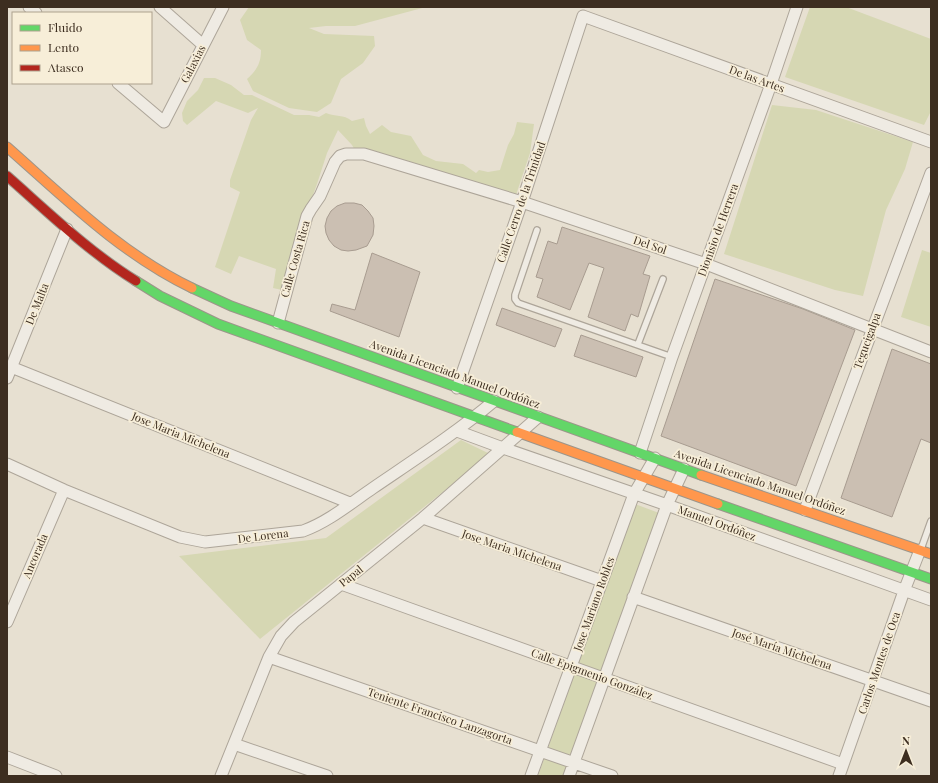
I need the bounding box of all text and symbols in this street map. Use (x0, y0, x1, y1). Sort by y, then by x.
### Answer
legend (12, 12, 152, 84)
text: Fluido (48, 19, 83, 35)
text: Lento (48, 39, 80, 55)
street label: Galaxias (177, 42, 209, 85)
text: Atasco (47, 59, 84, 75)
street label: De las Artes (727, 62, 787, 96)
street label: Calle Cerro de la Trinidad (493, 139, 549, 264)
street label: Dionisio de Herrera (694, 181, 741, 278)
street label: Calle Costa Rica (276, 218, 313, 299)
street label: Del Sol (631, 232, 669, 257)
street label: De Malta (21, 280, 52, 327)
street label: Tegucigalpa (849, 310, 884, 371)
street label: Avenida Licenciado Manuel Ordóñez (367, 335, 543, 411)
street label: Jose Maria Michelena (129, 408, 233, 461)
street label: Avenida Licenciado Manuel Ordóñez (671, 445, 848, 518)
street label: Manuel Ordóñez (676, 501, 758, 544)
street label: De Lorena (237, 525, 290, 546)
street label: Jose Maria Michelena (459, 525, 565, 574)
street label: Ancorada (18, 531, 51, 581)
street label: Jose Mariano Robles (569, 555, 618, 654)
street label: Papal (336, 561, 366, 590)
street label: Carlos Montes de Oca (854, 609, 903, 716)
street label: José María Michelena (729, 624, 835, 673)
street label: Calle Epigmenio González (529, 645, 655, 703)
street label: Teniente Francisco Lanzagorta (366, 684, 515, 748)
north arrow (886, 731, 926, 771)
text: N (902, 733, 910, 748)

